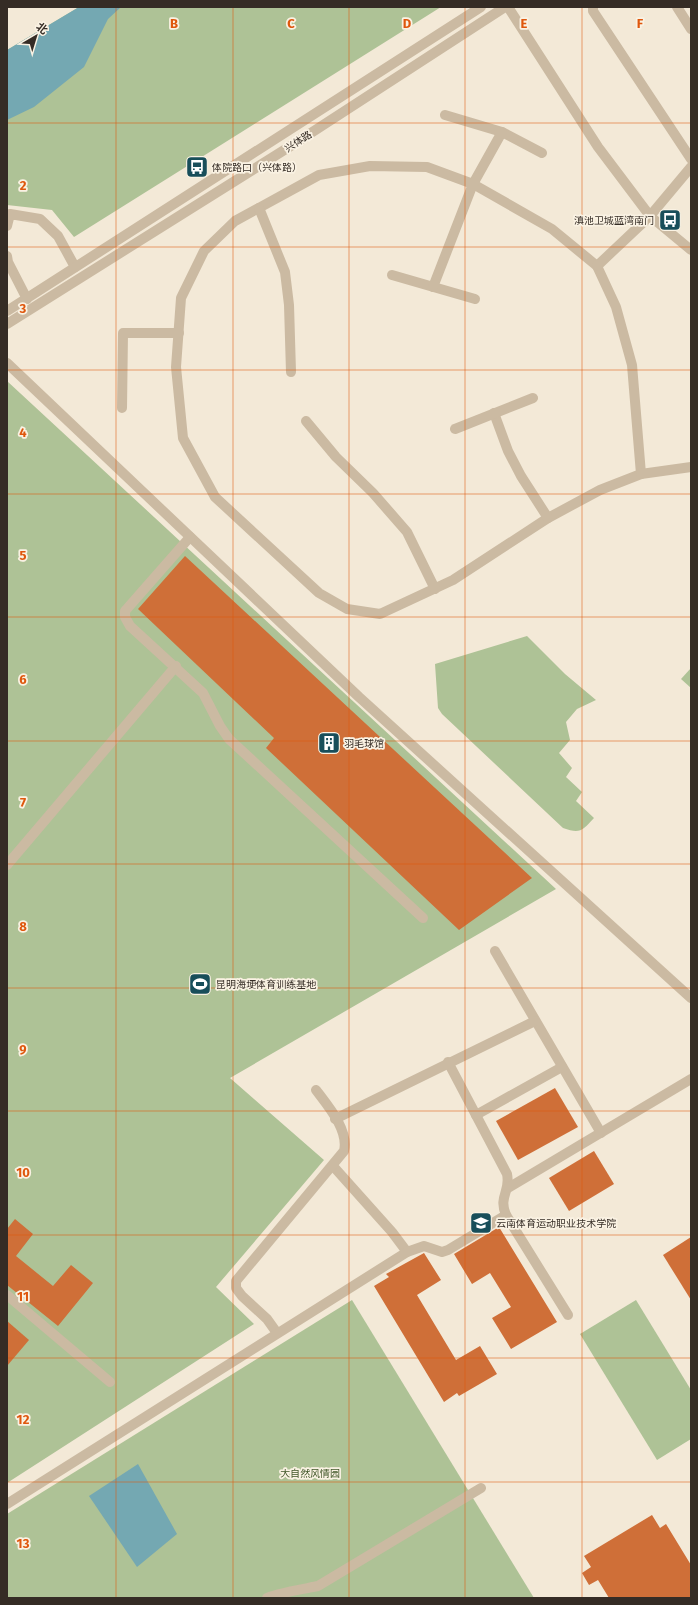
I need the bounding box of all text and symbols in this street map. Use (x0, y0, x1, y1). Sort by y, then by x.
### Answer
north arrow (16, 16, 56, 56)
text: B (170, 16, 178, 31)
text: C (287, 16, 295, 31)
text: D (403, 16, 412, 31)
text: E (521, 16, 528, 31)
text: F (637, 16, 644, 31)
text: 北 (34, 20, 50, 37)
street label: 兴体路 (283, 129, 314, 155)
bus stop icon: 体院路口（兴体路） (184, 154, 210, 180)
place label: 体院路口（兴体路） (212, 162, 302, 174)
text: 2 (20, 178, 27, 193)
bus stop icon: 滇池卫城蓝湾南门 (657, 207, 683, 233)
place label: 滇池卫城蓝湾南门 (574, 215, 654, 227)
text: 3 (19, 301, 27, 316)
text: 4 (19, 425, 27, 440)
text: 5 (20, 548, 27, 563)
text: 6 (19, 672, 27, 687)
building icon: 羽毛球馆 (316, 730, 342, 756)
place label: 羽毛球馆 (344, 738, 384, 750)
text: 7 (20, 795, 26, 810)
text: 8 (19, 919, 27, 934)
sports icon: 昆明海埂体育训练基地 (187, 971, 213, 997)
place label: 昆明海埂体育训练基地 (216, 979, 317, 991)
text: 9 (19, 1042, 27, 1057)
text: 10 (16, 1165, 30, 1180)
school or university icon: 云南体育运动职业技术学院 (468, 1210, 494, 1236)
place label: 云南体育运动职业技术学院 (496, 1218, 616, 1230)
text: 11 (17, 1289, 29, 1304)
text: 12 (17, 1412, 30, 1427)
park label: 大自然风情园 (280, 1468, 340, 1480)
text: 13 (17, 1536, 30, 1551)

